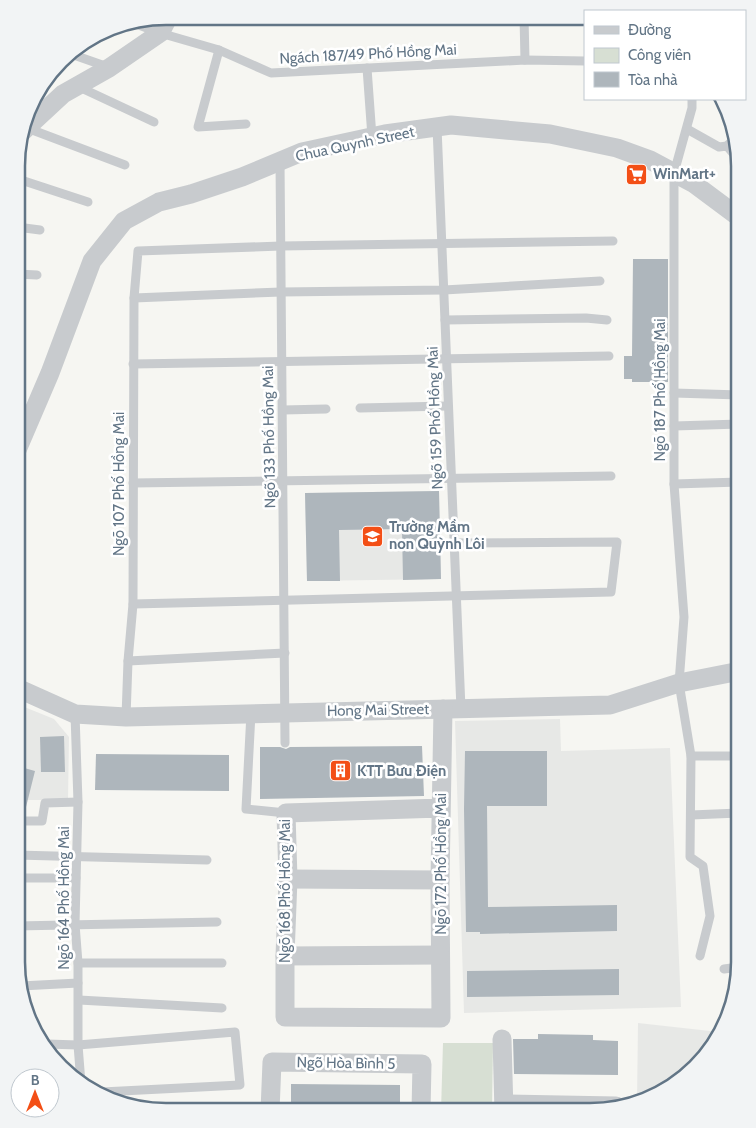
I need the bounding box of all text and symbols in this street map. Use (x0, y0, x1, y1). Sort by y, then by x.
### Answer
legend (584, 10, 746, 100)
text: Đường (628, 21, 671, 39)
street label: Ngách 187/49 Phố Hồng Mai (279, 40, 457, 68)
text: Công viên (628, 46, 691, 64)
text: Tòa nhà (628, 71, 678, 89)
street label: Chua Quynh Street (294, 123, 416, 165)
supermarket icon: WinMart+ (625, 162, 649, 186)
place label: WinMart+ (653, 165, 716, 183)
street label: Ngõ 187 Phố Hồng Mai (651, 319, 669, 461)
street label: Ngõ 159 Phố Hồng Mai (424, 346, 446, 490)
street label: Ngõ 133 Phố Hồng Mai (259, 366, 279, 508)
street label: Ngõ 107 Phố Hồng Mai (110, 412, 128, 556)
place label: Trường Mầm non Quỳnh Lôi (389, 518, 485, 553)
school or university icon: Trường Mầm non Quỳnh Lôi (361, 524, 385, 548)
street label: Hong Mai Street (327, 700, 429, 720)
building icon: KTT Bưu Điện (329, 759, 353, 783)
place label: KTT Bưu Điện (357, 762, 446, 780)
street label: Ngõ 172 Phố Hồng Mai (432, 793, 450, 935)
street label: Ngõ 168 Phố Hồng Mai (276, 819, 294, 963)
street label: Ngõ 164 Phố Hồng Mai (55, 826, 73, 970)
street label: Ngõ Hòa Bình 5 (297, 1053, 395, 1073)
north arrow (10, 1068, 60, 1118)
text: B (31, 1071, 40, 1089)

